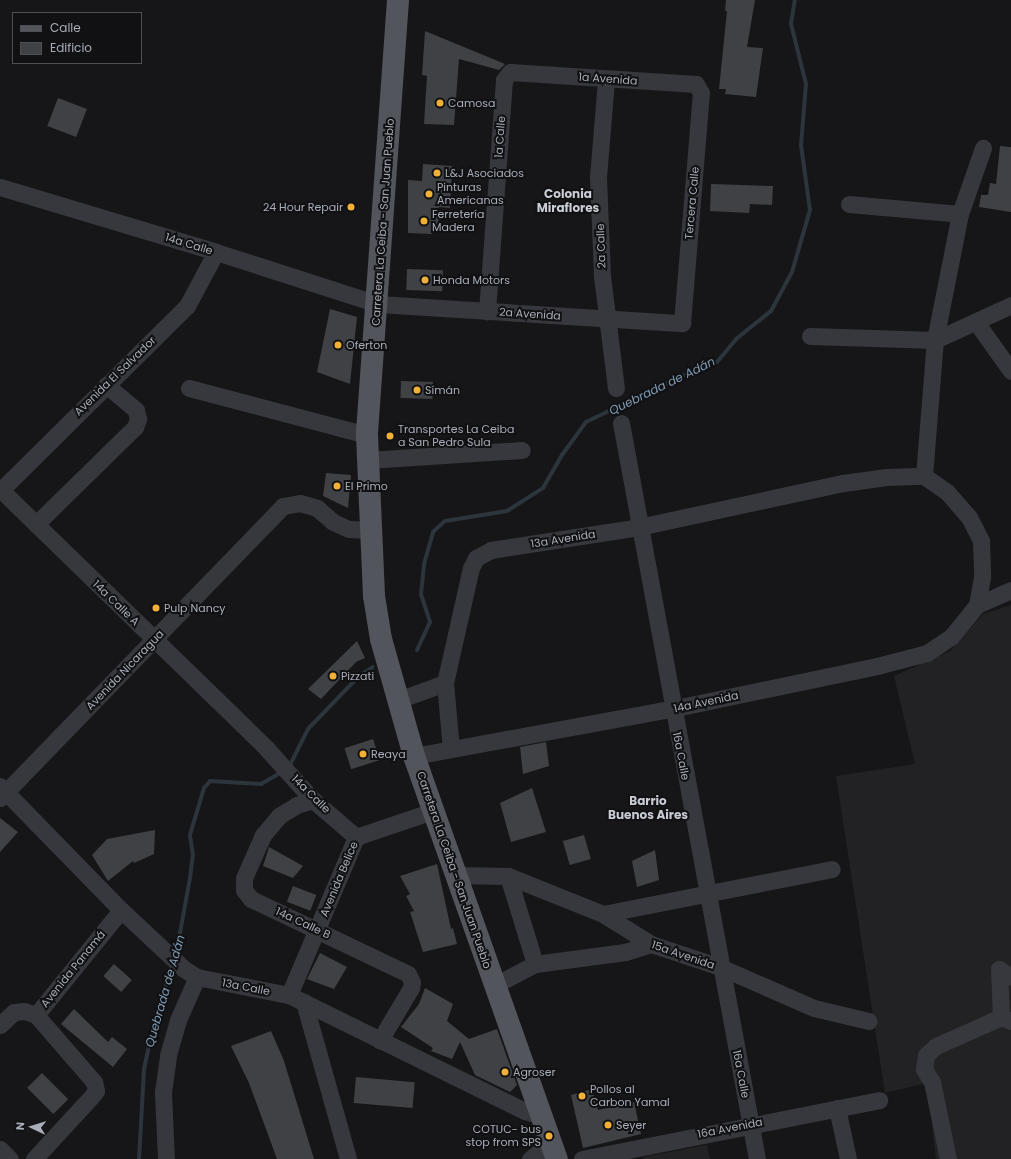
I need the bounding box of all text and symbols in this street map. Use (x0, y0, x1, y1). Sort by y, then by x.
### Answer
legend (12, 12, 142, 64)
text: Calle (50, 19, 81, 36)
text: Edificio (50, 39, 92, 56)
street label: 1a Avenida (578, 70, 638, 88)
place label: Camosa (448, 96, 495, 110)
marker: Camosa (435, 98, 445, 108)
street label: 1a Calle (492, 116, 508, 158)
street label: Carretera La Ceiba - San Juan Pueblo (369, 118, 397, 326)
place label: L&J Asociados (445, 166, 524, 180)
street label: Tercera Calle (682, 166, 702, 240)
marker: L&J Asociados (432, 168, 442, 178)
place label: Pinturas Americanas (437, 181, 504, 207)
district label: Colonia Miraflores (537, 187, 599, 215)
marker: Pinturas Americanas (424, 189, 434, 199)
place label: 24 Hour Repair (263, 200, 343, 214)
marker: 24 Hour Repair (346, 202, 356, 212)
place label: Ferretería Madera (432, 208, 484, 234)
marker: Ferretería Madera (419, 216, 429, 226)
street label: 2a Calle (594, 223, 608, 269)
street label: 14a Calle (164, 231, 214, 257)
place label: Honda Motors (433, 273, 510, 287)
marker: Honda Motors (420, 275, 430, 285)
street label: 2a Avenida (499, 305, 561, 323)
street label: Avenida El Salvador (72, 334, 158, 418)
place label: Oferton (346, 338, 387, 352)
marker: Oferton (333, 340, 343, 350)
water label: Quebrada de Adán (607, 354, 717, 418)
place label: Símán (425, 383, 460, 397)
marker: Símán (412, 385, 422, 395)
place label: Transportes La Ceiba a San Pedro Sula (398, 423, 514, 449)
marker: Transportes La Ceiba a San Pedro Sula (385, 431, 395, 441)
place label: El Primo (345, 479, 388, 493)
marker: El Primo (332, 481, 342, 491)
street label: 13a Avenida (530, 527, 596, 551)
street label: 14a Calle A (90, 578, 142, 628)
place label: Pulp Nancy (164, 601, 226, 615)
marker: Pulp Nancy (151, 603, 161, 613)
street label: Avenida Nicaragua (83, 627, 167, 713)
place label: Pizzati (341, 669, 374, 683)
marker: Pizzati (328, 671, 338, 681)
street label: 14a Avenida (672, 689, 740, 715)
street label: 16a Calle (670, 731, 692, 781)
place label: Reaya (371, 747, 406, 761)
marker: Reaya (358, 749, 368, 759)
street label: Carretera La Ceiba - San Juan Pueblo (414, 770, 494, 970)
street label: 14a Calle (289, 772, 333, 816)
district label: Barrio Buenos Aires (608, 794, 688, 822)
street label: Avenida Belice (317, 839, 361, 919)
street label: 14a Calle B (274, 905, 332, 941)
street label: Avenida Panamá (38, 928, 108, 1010)
water label: Quebrada de Adán (142, 933, 188, 1049)
street label: 15a Avenida (650, 938, 716, 972)
street label: 13a Calle (221, 976, 271, 998)
street label: 16a Calle (730, 1049, 752, 1099)
place label: Agroser (513, 1065, 556, 1079)
marker: Agroser (500, 1067, 510, 1077)
place label: Pollos al Carbon Yamal (590, 1083, 670, 1109)
marker: Pollos al Carbon Yamal (577, 1091, 587, 1101)
north arrow (12, 1107, 52, 1147)
street label: 16a Avenida (696, 1115, 764, 1141)
place label: Seyer (616, 1118, 646, 1132)
marker: Seyer (603, 1120, 613, 1130)
text: N (12, 1121, 28, 1131)
place label: COTUC- bus stop from SPS (466, 1123, 541, 1149)
marker: COTUC- bus stop from SPS (544, 1131, 554, 1141)

